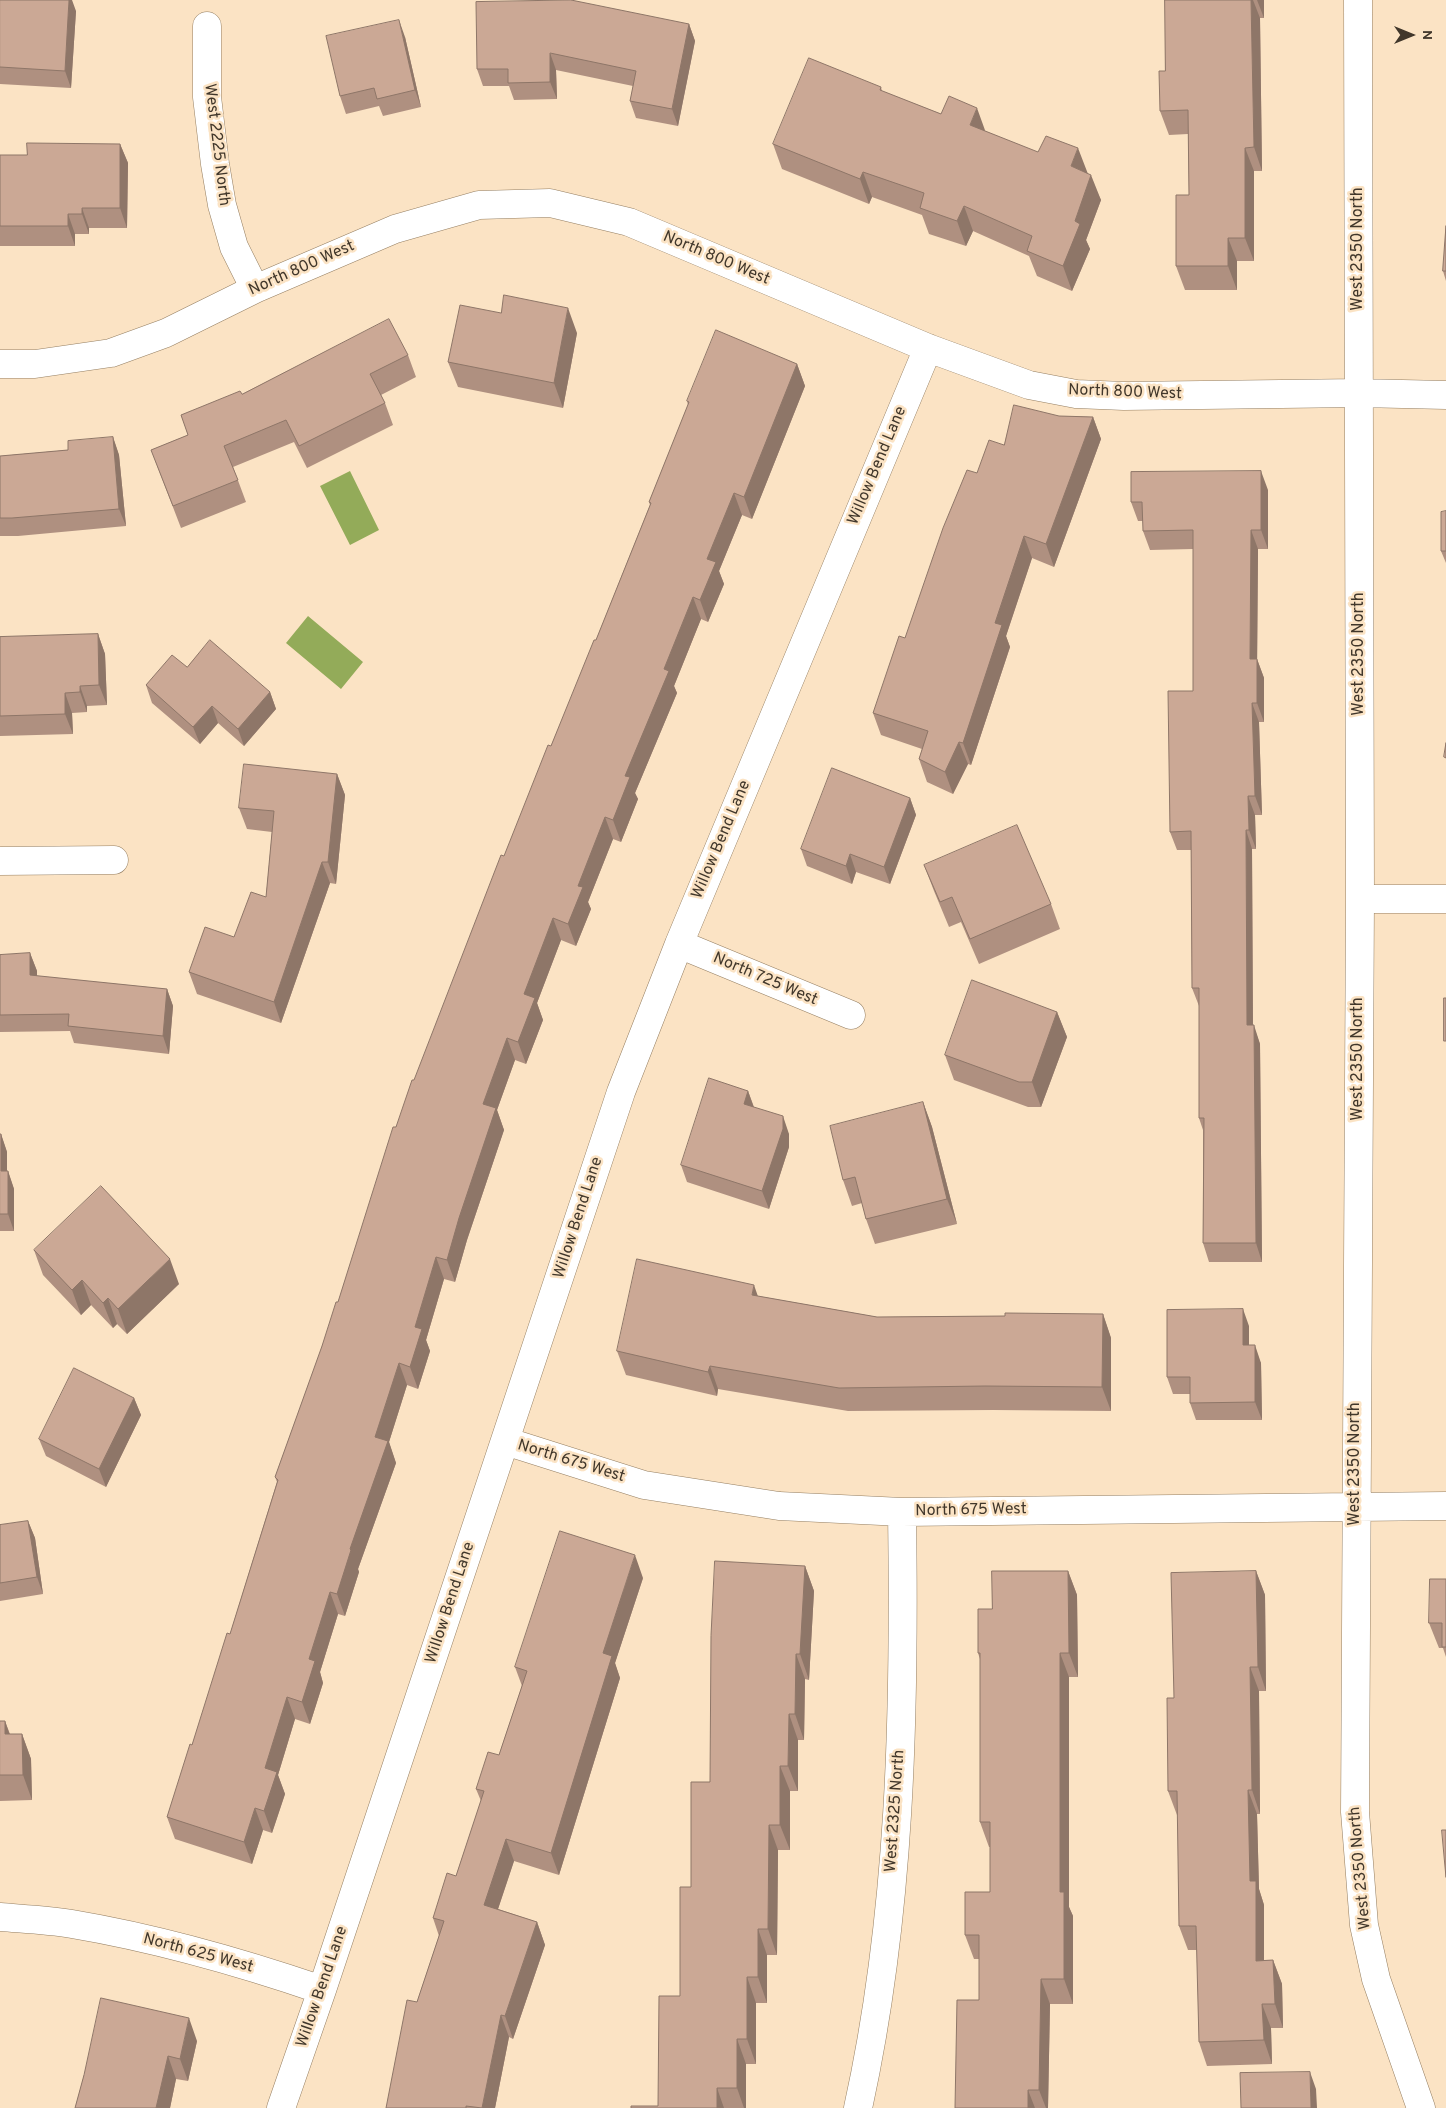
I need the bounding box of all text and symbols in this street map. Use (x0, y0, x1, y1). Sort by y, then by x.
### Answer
north arrow (1386, 10, 1436, 60)
text: N (1418, 30, 1435, 40)
street label: West 2225 North (199, 83, 233, 207)
street label: West 2350 North (1349, 187, 1369, 311)
street label: North 800 West (660, 228, 772, 290)
street label: North 800 West (246, 237, 358, 301)
street label: North 800 West (1068, 381, 1182, 405)
street label: Willow Bend Lane (844, 404, 912, 528)
street label: West 2350 North (1350, 592, 1370, 716)
street label: Willow Bend Lane (688, 778, 756, 902)
street label: North 725 West (710, 949, 820, 1011)
street label: West 2350 North (1349, 997, 1369, 1121)
street label: Willow Bend Lane (550, 1155, 608, 1281)
street label: West 2350 North (1346, 1402, 1366, 1526)
street label: North 675 West (515, 1437, 627, 1487)
street label: North 675 West (915, 1500, 1027, 1522)
street label: Willow Bend Lane (422, 1540, 480, 1666)
street label: West 2325 North (882, 1749, 910, 1873)
street label: West 2350 North (1346, 1806, 1376, 1930)
street label: Willow Bend Lane (293, 1924, 353, 2050)
street label: North 625 West (141, 1930, 255, 1978)

